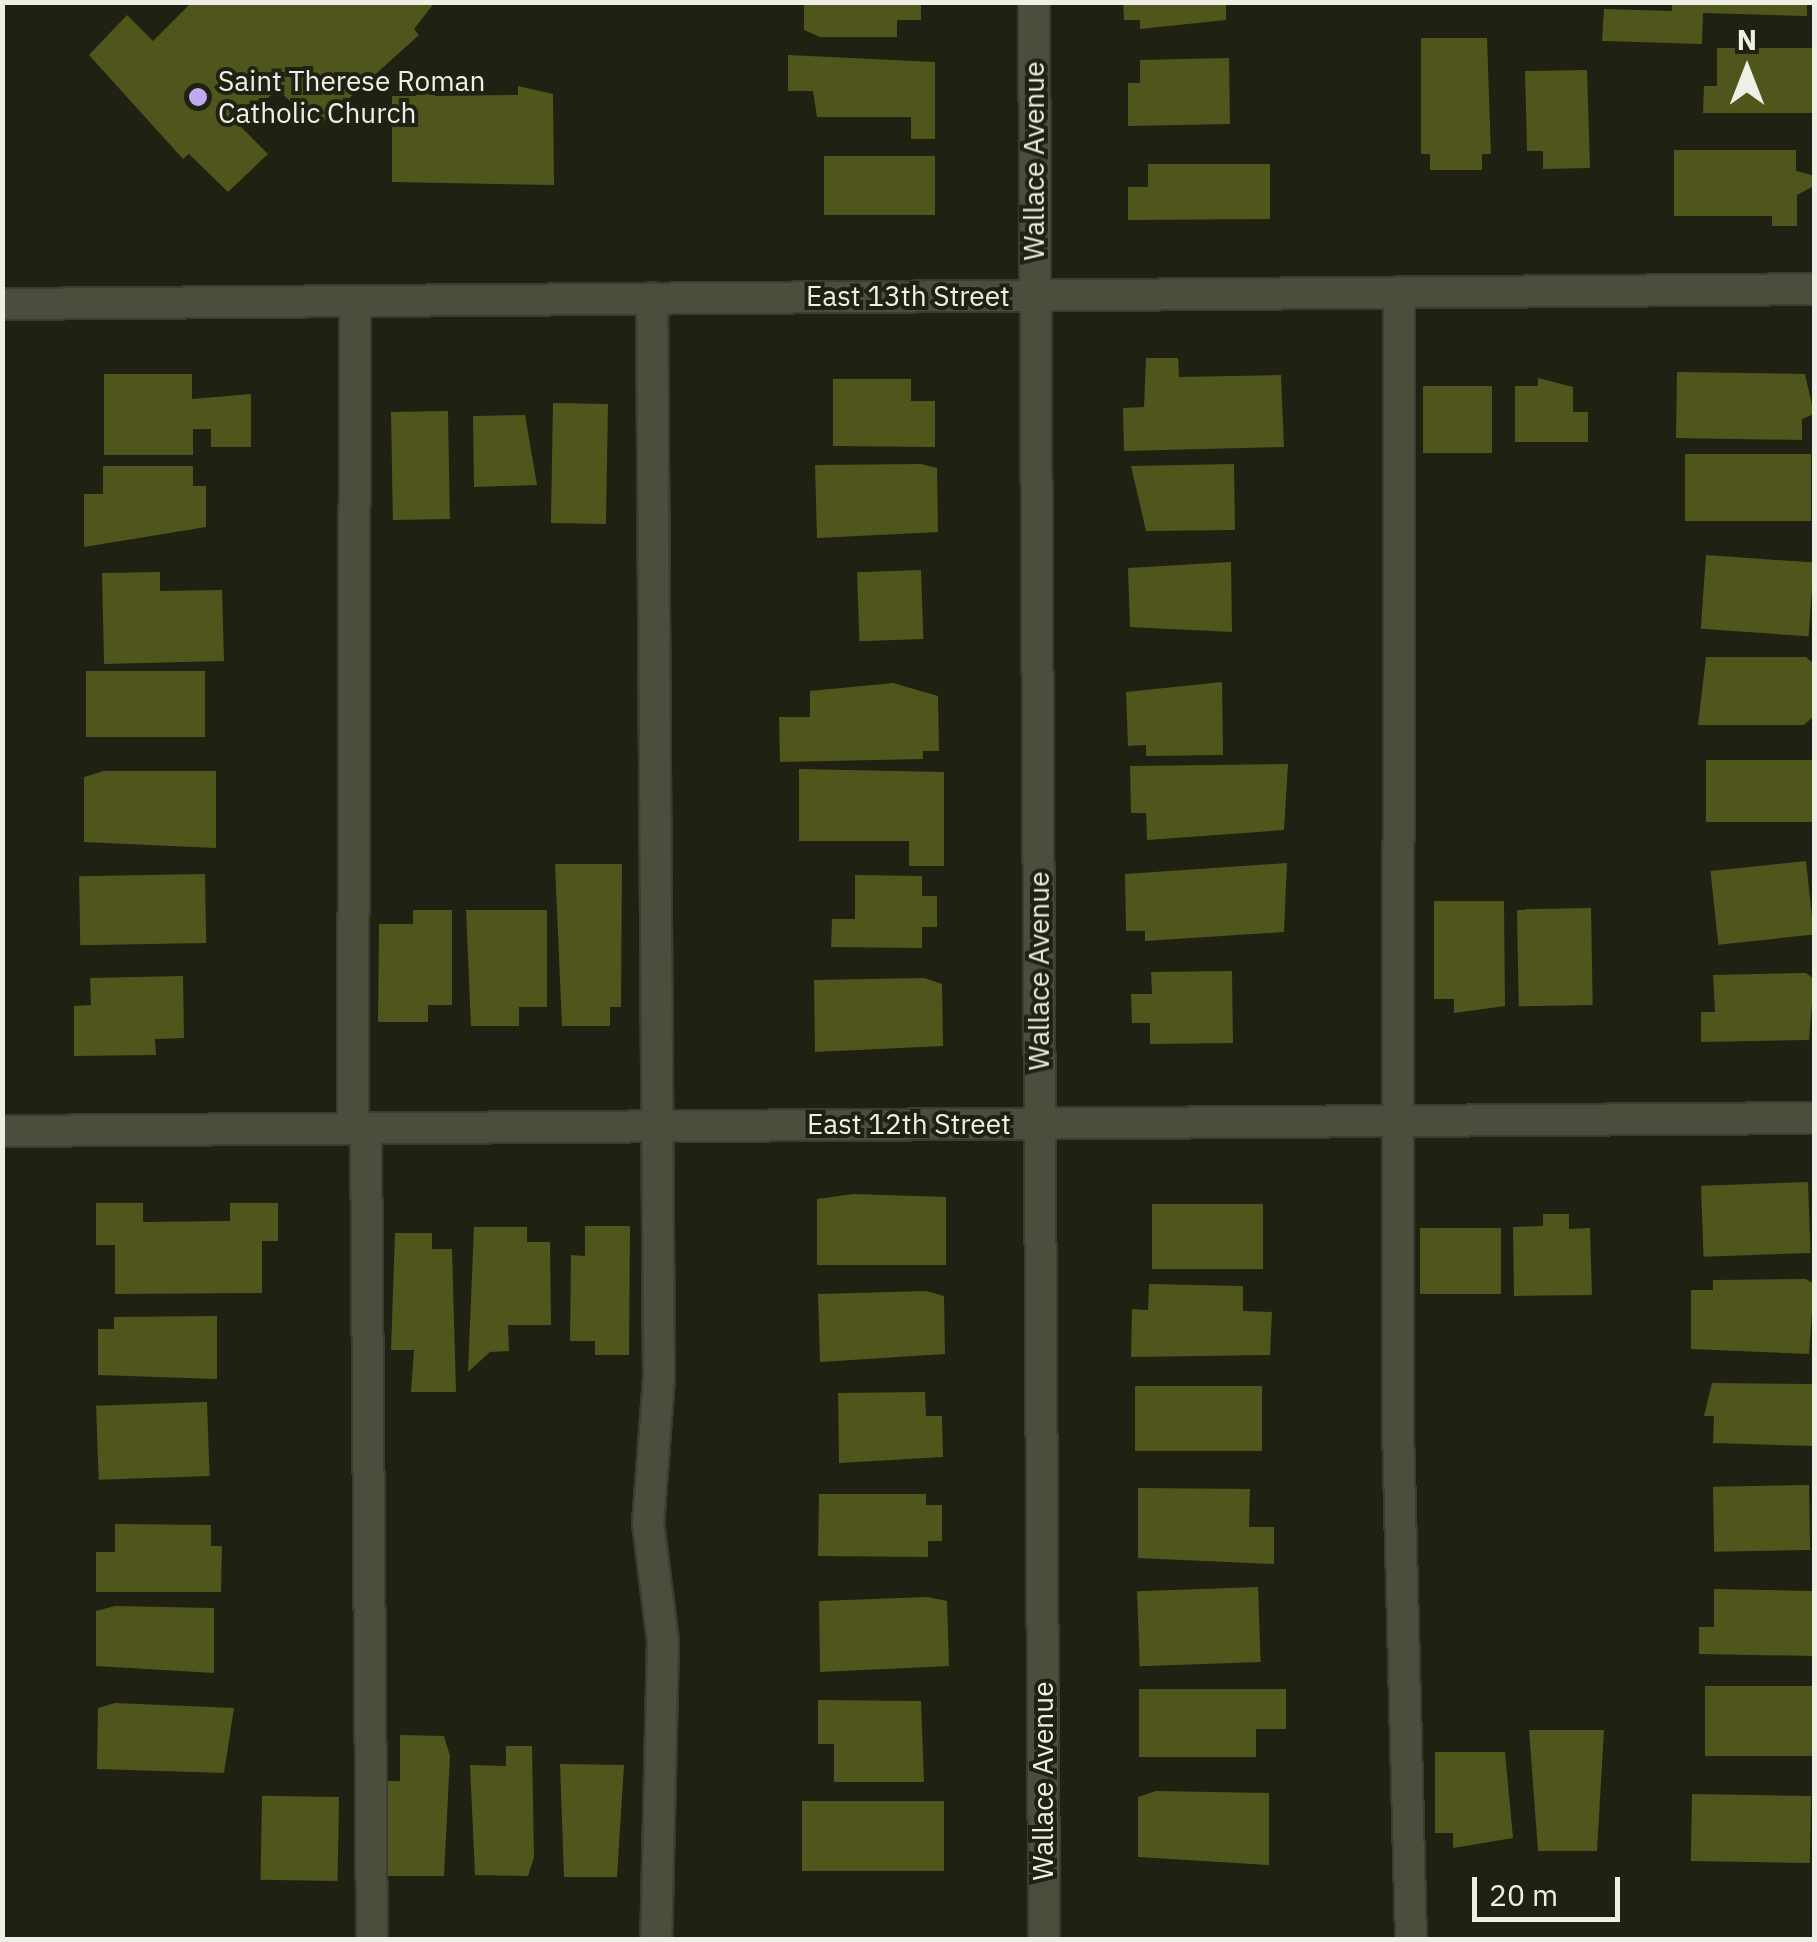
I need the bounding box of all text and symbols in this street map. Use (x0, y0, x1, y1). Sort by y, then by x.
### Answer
north arrow (1697, 20, 1797, 120)
text: N (1737, 21, 1757, 58)
street label: Wallace Avenue (1017, 61, 1051, 261)
place label: Saint Therese Roman Catholic Church (218, 64, 485, 130)
marker: Saint Therese Roman Catholic Church (187, 86, 209, 108)
street label: East 13th Street (806, 279, 1010, 313)
street label: Wallace Avenue (1022, 871, 1056, 1071)
street label: East 12th Street (807, 1107, 1011, 1141)
street label: Wallace Avenue (1026, 1681, 1060, 1881)
scale bar (1477, 1857, 1624, 1919)
text: 20 m (1489, 1875, 1558, 1914)

